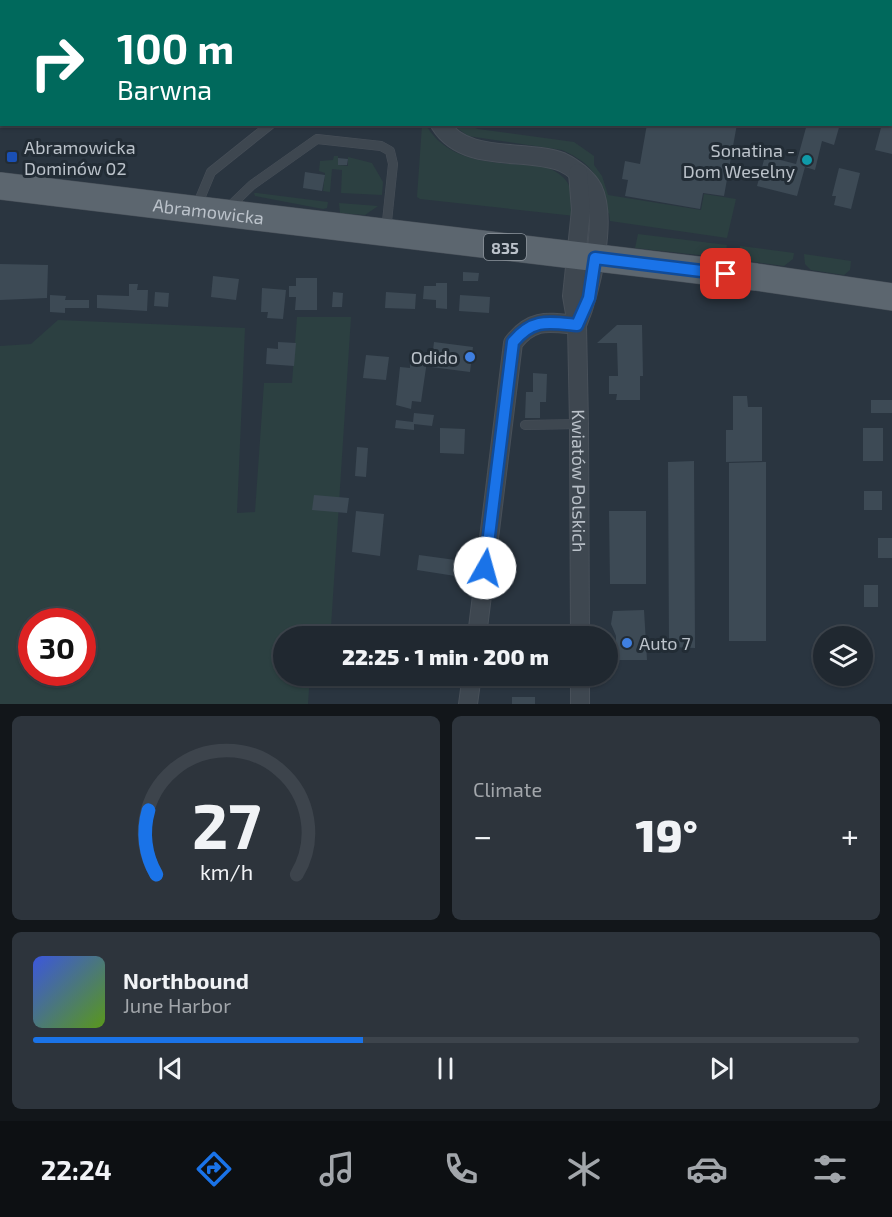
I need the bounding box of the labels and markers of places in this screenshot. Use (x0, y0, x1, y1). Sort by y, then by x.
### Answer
place label: Abramowicka Dominów 02 (24, 136, 136, 179)
place label: Sonatina - Dom Weselny (683, 139, 795, 182)
marker: Abramowicka Dominów 02 (5, 150, 19, 164)
marker: Sonatina - Dom Weselny (800, 153, 814, 167)
pin (700, 248, 751, 299)
place label: Odido (411, 346, 458, 368)
marker: Odido (463, 350, 477, 364)
place label: Auto 7 (639, 632, 691, 654)
marker: Auto 7 (620, 636, 634, 650)

